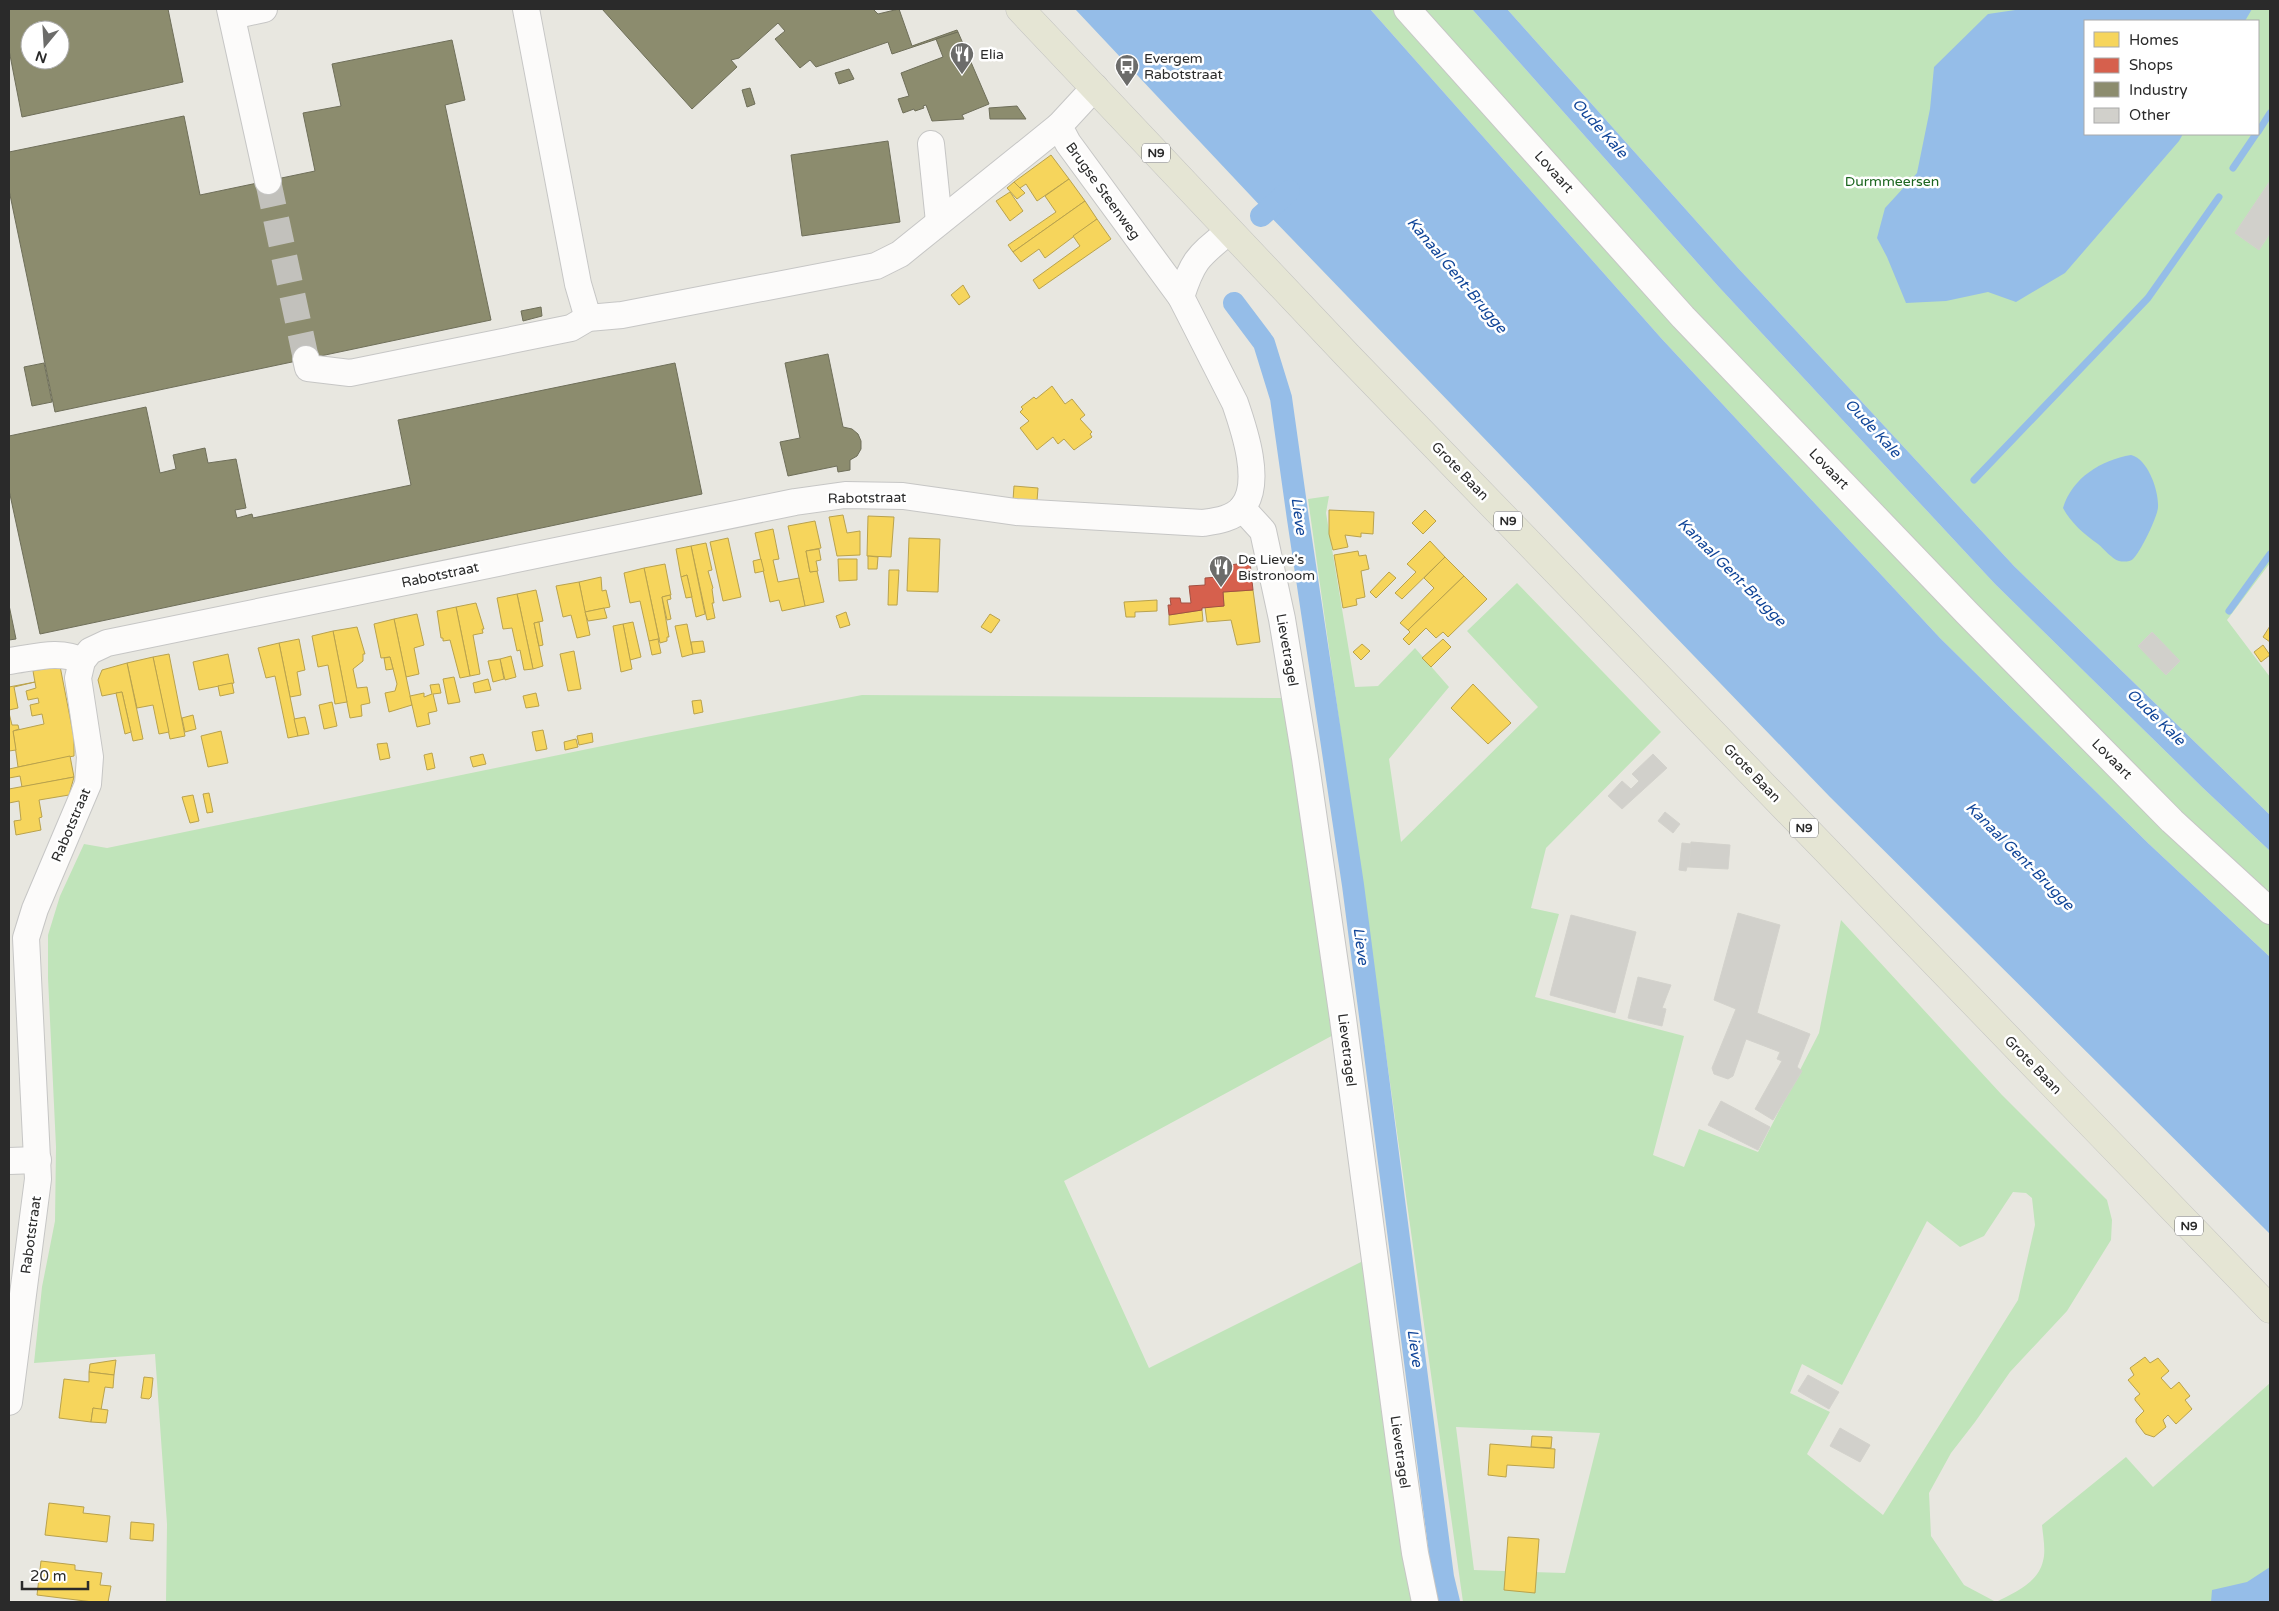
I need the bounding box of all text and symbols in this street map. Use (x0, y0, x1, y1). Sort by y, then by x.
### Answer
north arrow (20, 20, 70, 70)
legend (2084, 20, 2259, 135)
text: Homes (2129, 31, 2179, 49)
restaurant icon: Elia (949, 41, 975, 75)
place label: Elia (980, 46, 1004, 63)
text: N (33, 47, 49, 67)
place label: Evergem Rabotstraat (1144, 50, 1223, 83)
bus stop icon: Evergem Rabotstraat (1114, 53, 1140, 87)
text: Shops (2129, 56, 2173, 74)
text: Industry (2129, 81, 2188, 99)
water label: Oude Kale (1569, 95, 1632, 163)
text: Other (2129, 106, 2171, 124)
street label: Brugse Steenweg (1062, 139, 1144, 243)
road number: N9 (1142, 144, 1170, 162)
street label: Lovaart (1531, 148, 1578, 197)
park label: Durmmeersen (1845, 173, 1939, 190)
water label: Kanaal Gent-Brugge (1403, 214, 1512, 338)
water label: Oude Kale (1841, 395, 1906, 462)
street label: Grote Baan (1428, 438, 1492, 504)
street label: Lovaart (1805, 445, 1853, 493)
street label: Rabotstraat (827, 489, 907, 507)
water label: Lieve (1288, 496, 1311, 537)
road number: N9 (1494, 512, 1522, 530)
water label: Kanaal Gent-Brugge (1674, 514, 1791, 631)
place label: De Lieve's Bistronoom (1238, 551, 1315, 584)
restaurant icon: De Lieve's Bistronoom (1208, 554, 1234, 588)
street label: Rabotstraat (400, 558, 481, 592)
street label: Lievetragel (1272, 612, 1302, 688)
water label: Oude Kale (2123, 685, 2190, 750)
street label: Lovaart (2088, 735, 2136, 783)
street label: Grote Baan (1720, 740, 1784, 806)
street label: Rabotstraat (48, 785, 94, 865)
water label: Kanaal Gent-Brugge (1962, 798, 2079, 915)
road number: N9 (1790, 818, 1818, 838)
water label: Lieve (1350, 926, 1373, 967)
street label: Lievetragel (1334, 1012, 1360, 1088)
street label: Grote Baan (2001, 1032, 2065, 1098)
street label: Rabotstraat (17, 1194, 45, 1275)
road number: N9 (2175, 1216, 2203, 1236)
water label: Lieve (1404, 1328, 1427, 1369)
street label: Lievetragel (1386, 1414, 1414, 1490)
scale bar (22, 1558, 89, 1590)
text: 20 m (30, 1567, 67, 1585)

